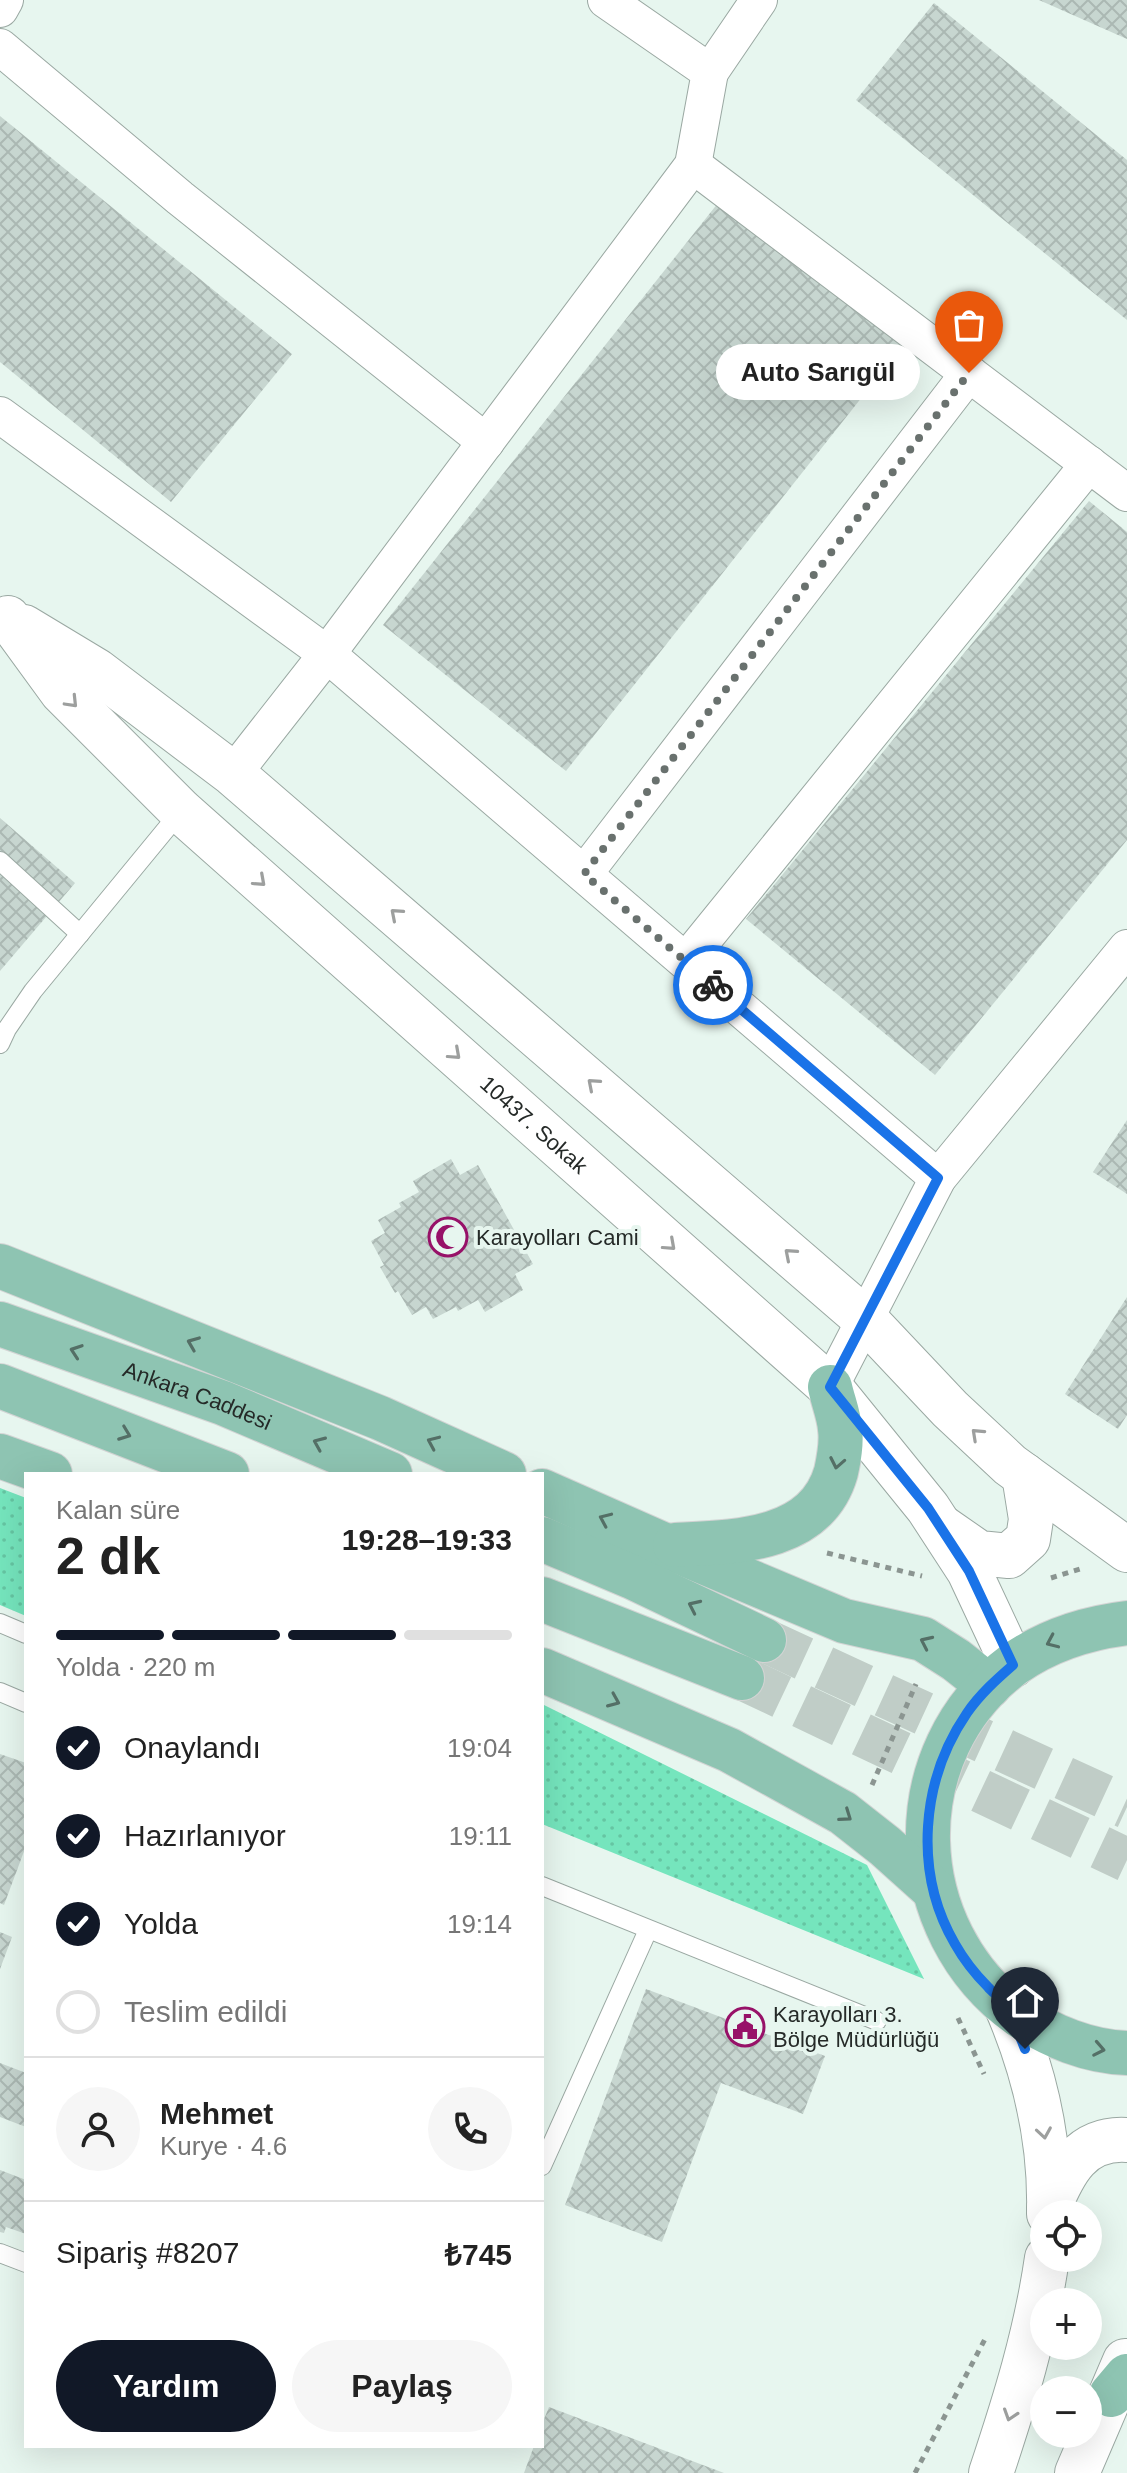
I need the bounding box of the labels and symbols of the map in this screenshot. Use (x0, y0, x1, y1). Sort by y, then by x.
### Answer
pin (935, 291, 1003, 373)
callout: Auto Sarıgül (717, 345, 921, 401)
one-way arrow (63, 693, 78, 707)
one-way arrow (251, 872, 266, 886)
one-way arrow (391, 909, 406, 924)
courier (673, 945, 753, 1025)
one-way arrow (445, 1044, 460, 1059)
street label: 10437. Sokak (475, 1070, 594, 1179)
one-way arrow (588, 1079, 602, 1094)
mosque icon: Karayolları Cami (427, 1216, 469, 1258)
place label: Karayolları Cami (476, 1225, 639, 1250)
one-way arrow (661, 1235, 676, 1250)
one-way arrow (784, 1249, 799, 1264)
one-way arrow (187, 1336, 201, 1353)
one-way arrow (70, 1344, 84, 1361)
street label: Ankara Caddesi (120, 1356, 276, 1435)
one-way arrow (117, 1424, 131, 1441)
one-way arrow (972, 1429, 986, 1443)
one-way arrow (427, 1436, 441, 1452)
one-way arrow (312, 1437, 327, 1453)
one-way arrow (829, 1456, 846, 1470)
one-way arrow (599, 1513, 614, 1529)
one-way arrow (687, 1600, 702, 1616)
one-way arrow (1046, 1633, 1060, 1649)
one-way arrow (919, 1636, 934, 1652)
one-way arrow (606, 1691, 620, 1707)
one-way arrow (837, 1806, 851, 1821)
pin (991, 1967, 1059, 2049)
place label: Karayolları 3. Bölge Müdürlüğü (773, 2002, 939, 2052)
public building icon: Karayolları 3. Bölge Müdürlüğü (724, 2006, 766, 2048)
one-way arrow (1092, 2040, 1106, 2057)
one-way arrow (1035, 2126, 1052, 2140)
one-way arrow (1004, 2408, 1020, 2422)

